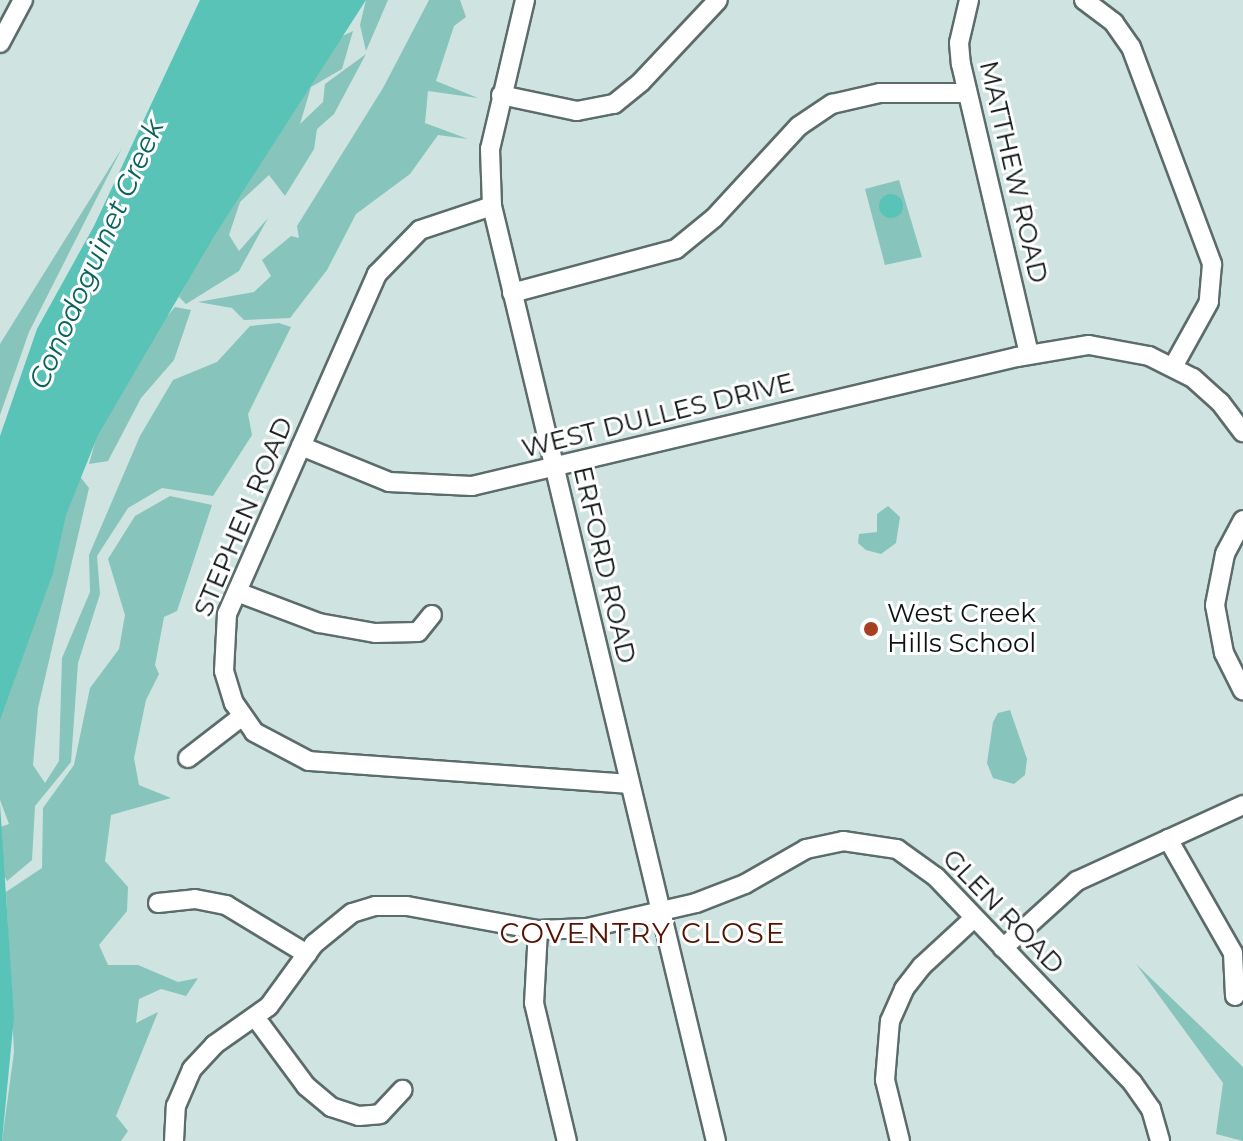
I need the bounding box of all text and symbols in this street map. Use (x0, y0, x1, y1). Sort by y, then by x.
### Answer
street label: MATTHEW ROAD (972, 58, 1054, 286)
water label: Conodoguinet Creek (21, 114, 171, 394)
street label: WEST DULLES DRIVE (519, 367, 797, 465)
street label: STEPHEN ROAD (188, 413, 300, 621)
street label: ERFORD ROAD (566, 463, 642, 667)
place label: West Creek Hills School (887, 598, 1036, 660)
marker: West Creek Hills School (862, 620, 880, 638)
street label: GLEN ROAD (936, 843, 1070, 981)
district label: COVENTRY CLOSE (500, 916, 786, 950)

